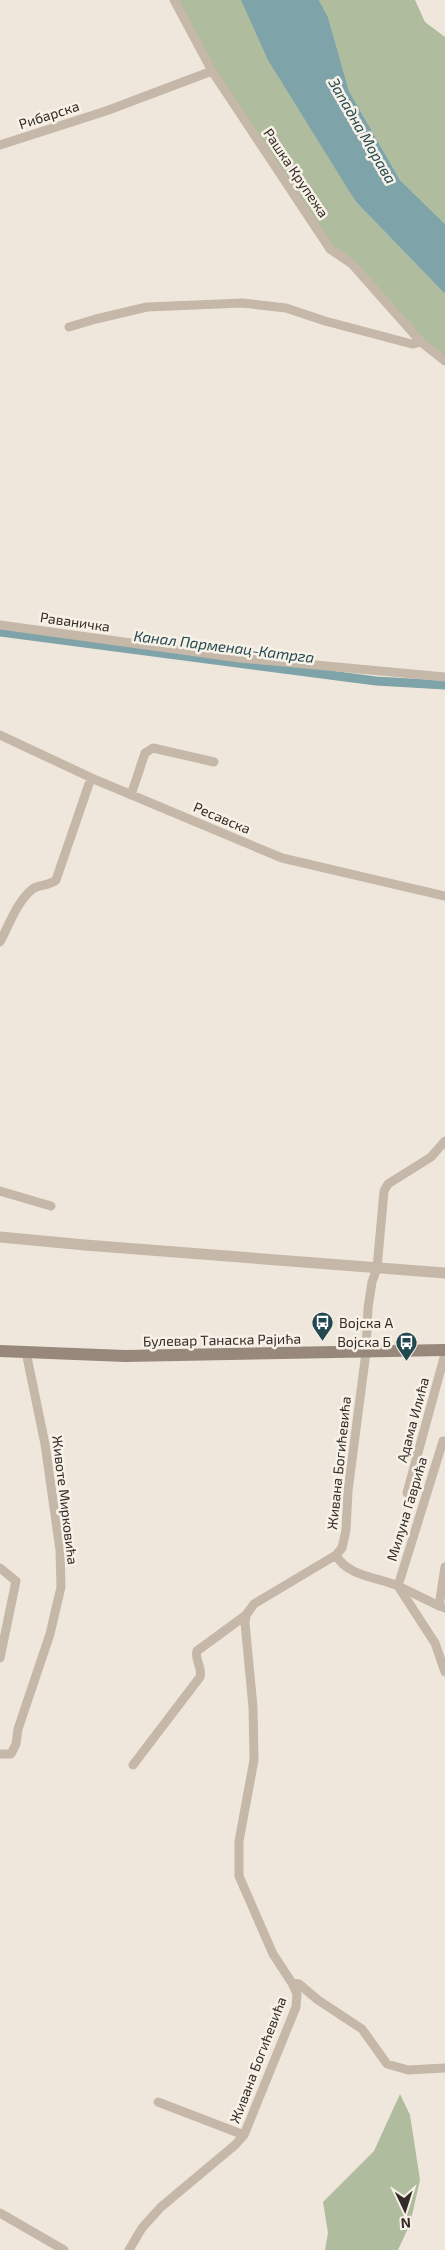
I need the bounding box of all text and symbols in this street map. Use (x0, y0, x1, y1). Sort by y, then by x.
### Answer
water label: Западна Морава (325, 74, 400, 187)
street label: Рибарска (16, 97, 81, 132)
street label: Рашка Крупежа (260, 125, 333, 221)
street label: Раваничка (39, 608, 111, 635)
water label: Канал Парменац-Катрга (133, 626, 315, 666)
street label: Ресавска (191, 798, 253, 837)
bus stop icon: Војска А (311, 1311, 335, 1342)
place label: Војска А (339, 1314, 393, 1331)
street label: Булевар Танаска Рајића (143, 1330, 301, 1349)
bus stop icon: Војска Б (395, 1330, 419, 1361)
place label: Војска Б (337, 1333, 391, 1350)
street label: Адама Илића (393, 1375, 432, 1464)
street label: Живана Богићевића (323, 1395, 354, 1531)
street label: Животе Мирковића (49, 1434, 82, 1565)
street label: Милуна Гаврића (383, 1455, 430, 1563)
street label: Живана Богићевића (226, 1994, 289, 2125)
north arrow (380, 2185, 430, 2235)
text: N (400, 2215, 412, 2232)

